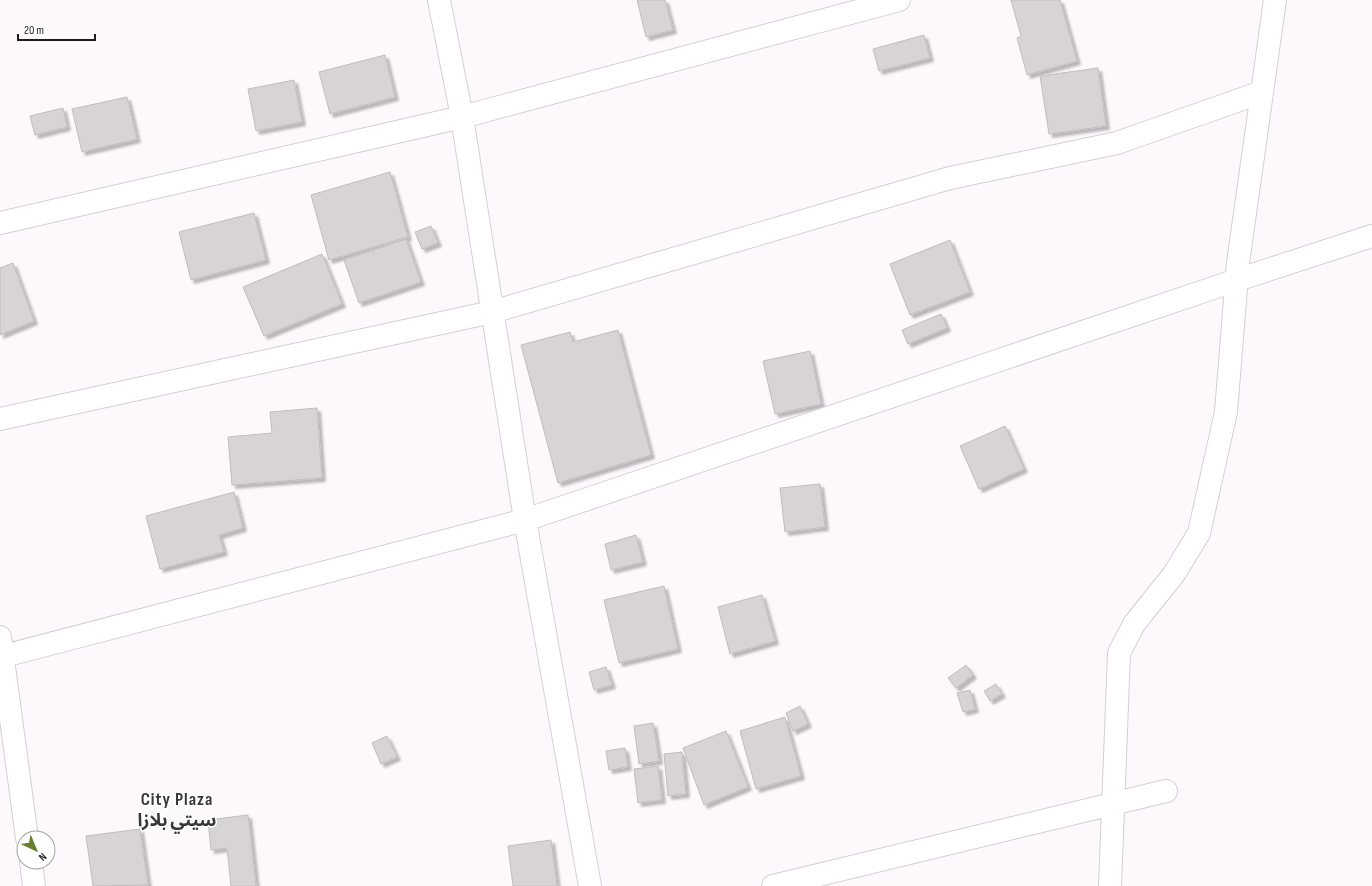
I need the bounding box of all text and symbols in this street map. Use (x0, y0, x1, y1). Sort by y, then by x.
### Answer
scale bar (18, 16, 95, 42)
text: 20 m (24, 23, 44, 38)
district label: City Plaza سيتي بلازا (138, 789, 216, 834)
north arrow (16, 830, 56, 870)
text: N (36, 850, 49, 864)

